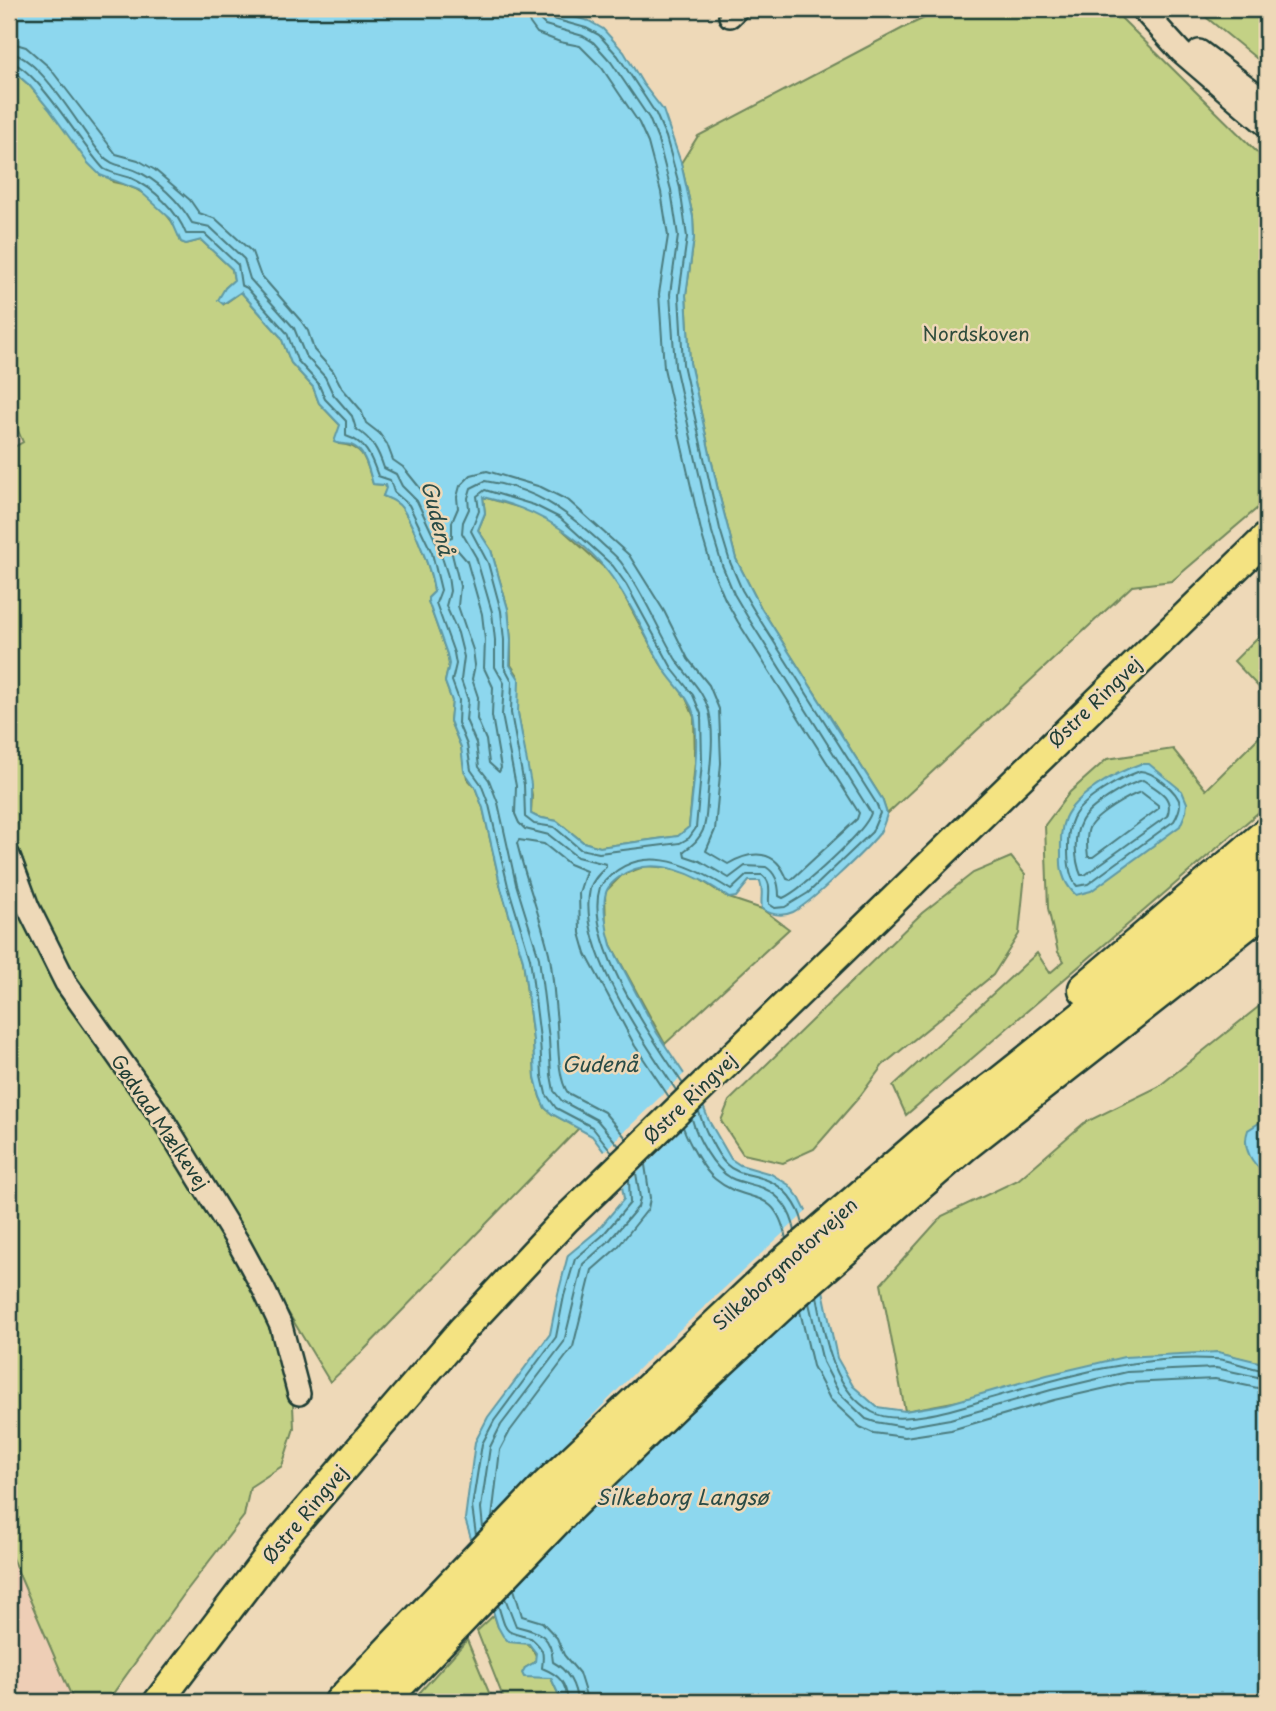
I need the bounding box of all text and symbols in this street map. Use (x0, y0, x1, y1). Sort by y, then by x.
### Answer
park label: Nordskoven (922, 319, 1030, 347)
water label: Gudenå (414, 477, 464, 559)
street label: Østre Ringvej (1041, 649, 1147, 753)
street label: Østre Ringvej (636, 1045, 742, 1149)
water label: Gudenå (562, 1047, 639, 1079)
street label: Gødvad Mælkevej (105, 1048, 217, 1195)
street label: Silkeborgmotorvejen (706, 1190, 863, 1336)
street label: Østre Ringvej (255, 1458, 354, 1568)
water label: Silkeborg Langsø (596, 1480, 771, 1512)

